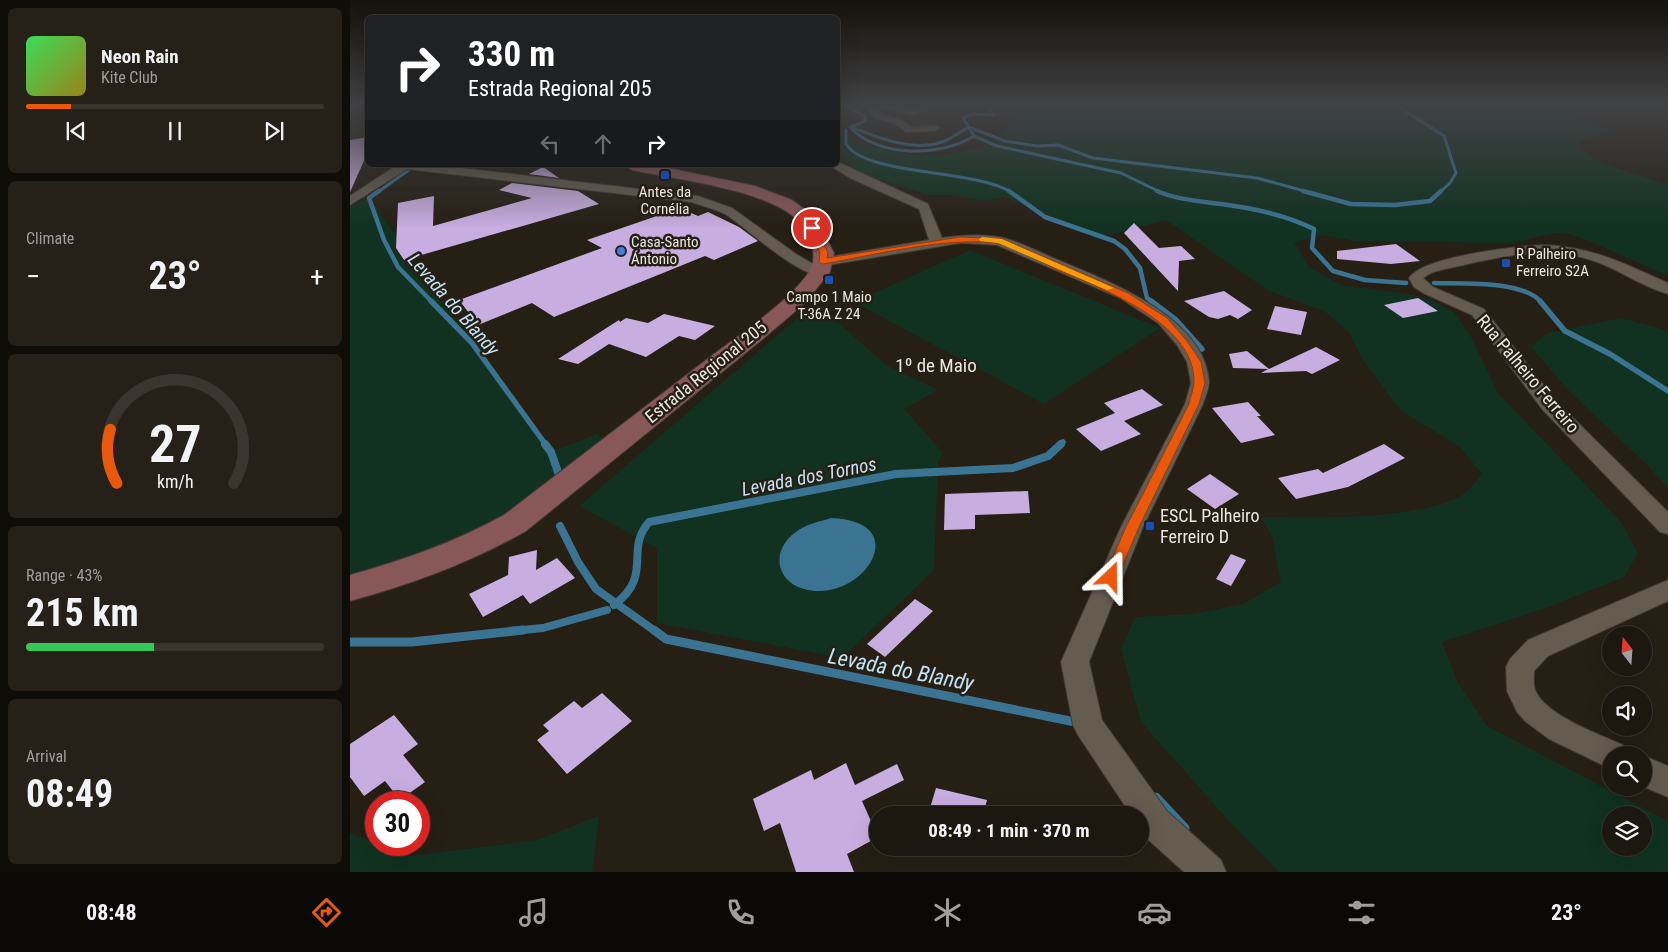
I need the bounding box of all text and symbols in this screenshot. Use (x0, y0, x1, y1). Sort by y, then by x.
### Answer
text: 330 m (468, 34, 555, 75)
icon: right (385, 35, 450, 100)
text: Neon Rain (101, 45, 179, 68)
text: Kite Club (101, 68, 158, 87)
text: Estrada Regional 205 (468, 76, 652, 101)
icon: previous (62, 117, 90, 145)
icon: pause (161, 117, 189, 145)
icon: next (260, 117, 288, 145)
icon: left (536, 130, 564, 158)
icon: ahead (589, 130, 617, 158)
icon: right (642, 130, 670, 158)
marker: Antes da Cornélia (659, 169, 671, 181)
place label: Antes da Cornélia (639, 183, 691, 218)
pin (791, 207, 833, 249)
icon: arrive (798, 214, 826, 242)
text: Climate (26, 229, 74, 248)
place label: Casa-Santo Ántonio (631, 233, 699, 268)
marker: Casa-Santo Ántonio (615, 245, 627, 257)
place label: R Palheiro Ferreiro S2A (1516, 245, 1589, 280)
water label: Levada do Blandy (403, 249, 505, 361)
text: 23° (148, 254, 202, 298)
marker: R Palheiro Ferreiro S2A (1500, 257, 1512, 269)
text: − (26, 260, 40, 293)
text: + (310, 260, 324, 293)
marker: Campo 1 Maio T-36A Z 24 (823, 274, 835, 286)
place label: Campo 1 Maio T-36A Z 24 (786, 288, 872, 323)
street label: Rua Palheiro Ferreiro (1473, 310, 1584, 437)
street label: Estrada Regional 205 (641, 316, 771, 427)
district label: 1º de Maio (895, 354, 977, 377)
text: 27 (149, 414, 201, 475)
water label: Levada dos Tornos (740, 452, 879, 501)
text: km/h (157, 471, 193, 492)
place label: ESCL Palheiro Ferreiro D (1160, 505, 1259, 547)
marker: ESCL Palheiro Ferreiro D (1144, 520, 1156, 532)
position arrow (1084, 550, 1136, 602)
text: Range · 43% (26, 566, 102, 585)
text: 215 km (26, 591, 139, 635)
north arrow (1602, 626, 1652, 676)
map controls (1602, 626, 1652, 856)
water label: Levada do Blandy (826, 643, 977, 696)
button: sound (1602, 686, 1652, 736)
button: search (1602, 746, 1652, 796)
text: Arrival (26, 747, 67, 766)
text: 08:49 (26, 772, 113, 816)
speed limit sign: 30 (365, 791, 430, 856)
button: layers (1602, 806, 1652, 856)
text: 08:49 · 1 min · 370 m (928, 819, 1090, 842)
icon: directions (309, 895, 344, 930)
icon: music (516, 895, 551, 930)
icon: phone (723, 895, 758, 930)
icon: climate (930, 895, 965, 930)
icon: car (1137, 895, 1172, 930)
icon: filters (1344, 895, 1379, 930)
text: 08:48 (86, 900, 137, 925)
text: 23° (1551, 900, 1582, 925)

